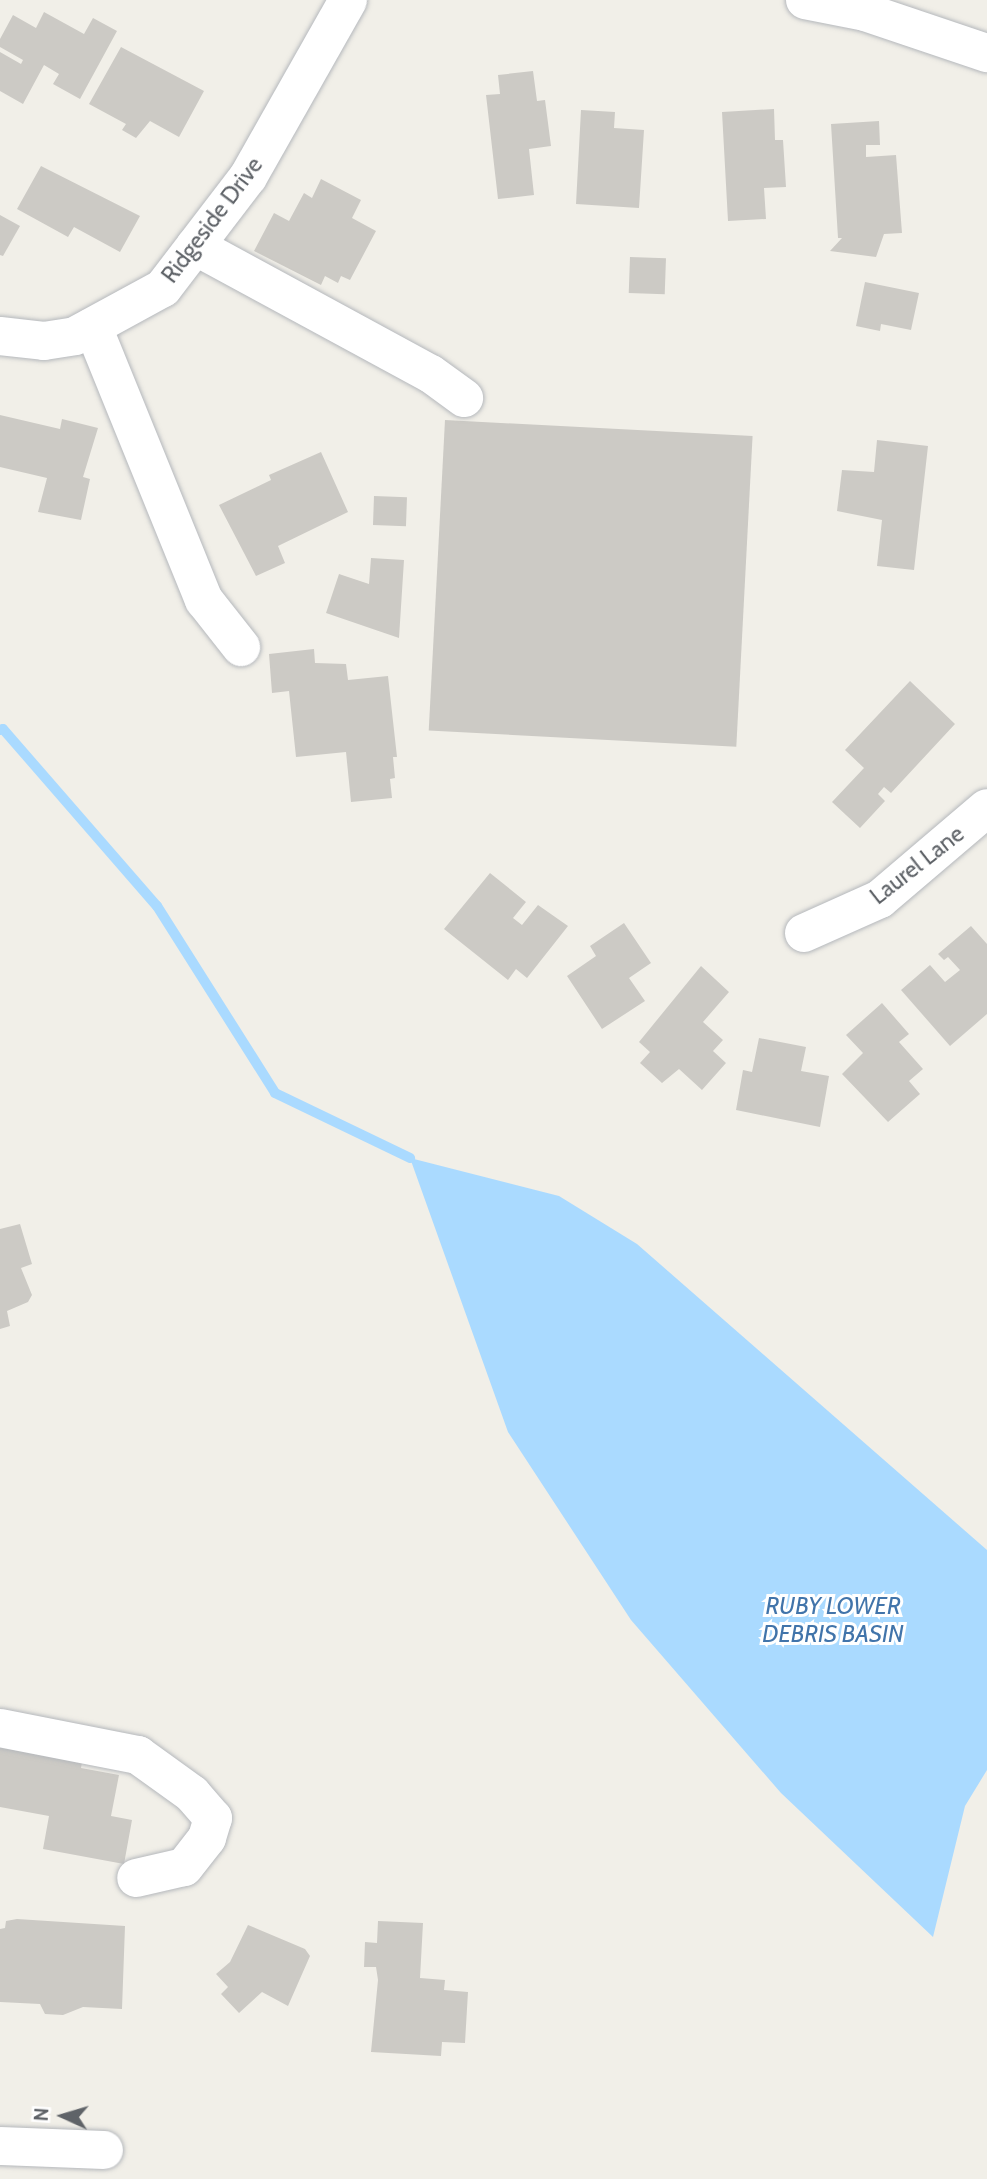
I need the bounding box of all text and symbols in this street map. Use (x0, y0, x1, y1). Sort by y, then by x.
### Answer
street label: Ridgeside Drive (156, 152, 268, 288)
street label: Laurel Lane (865, 820, 969, 910)
water label: RUBY LOWER DEBRIS BASIN (762, 1592, 904, 1648)
north arrow (28, 2081, 98, 2151)
text: N (30, 2107, 53, 2122)

